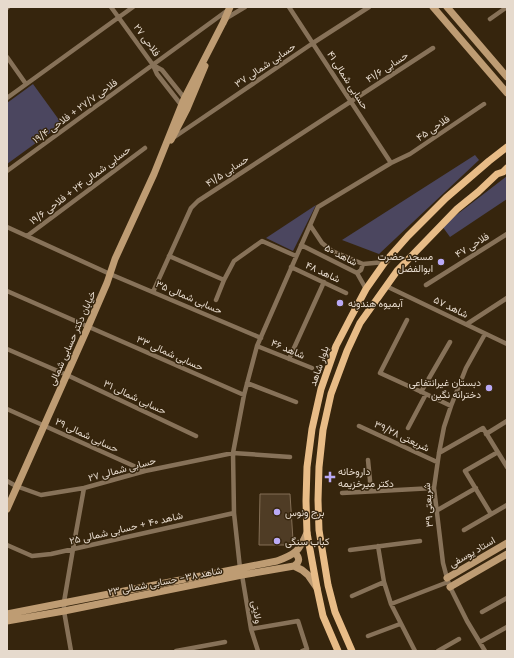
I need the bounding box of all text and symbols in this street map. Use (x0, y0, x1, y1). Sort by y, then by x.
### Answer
street label: فلاحی ۲۷ (131, 21, 163, 59)
street label: حسابی شمالی ۳۷ (232, 40, 298, 90)
street label: حسابی شمالی ۴۱ (324, 48, 372, 112)
street label: حسابی ۴۱/۶ (363, 48, 411, 85)
street label: فلاحی ۲۷/۷ + فلاحی ۱۹/۴ (30, 76, 120, 146)
street label: فلاحی ۴۵ (414, 112, 453, 144)
street label: حسابی شمالی ۲۴ + فلاحی ۱۹/۶ (27, 142, 133, 227)
street label: حسابی ۴۱/۵ (203, 152, 251, 190)
street label: فلاحی ۴۷ (453, 229, 492, 261)
street label: شاهد ۵۰ (322, 241, 360, 269)
place label: مسجد حضرت ابوالفضل (378, 250, 433, 275)
marker: مسجد حضرت ابوالفضل (436, 257, 446, 267)
street label: شاهد ۴۸ (304, 258, 343, 286)
street label: حسابی شمالی ۳۵ (154, 277, 224, 317)
street label: خیابان دکتر حسابی شمالی (45, 288, 99, 388)
street label: شاهد ۵۷ (432, 293, 471, 321)
place label: آبمیوه هندونه (348, 297, 403, 310)
marker: آبمیوه هندونه (335, 298, 345, 308)
street label: حسابی شمالی ۳۳ (135, 332, 206, 374)
street label: شاهد ۴۶ (269, 336, 307, 362)
street label: بلوار شاهد (306, 344, 332, 388)
place label: دبستان غیرانتفاعی دخترانه نگین (409, 376, 481, 401)
street label: حسابی شمالی ۳۱ (101, 377, 169, 417)
marker: دبستان غیرانتفاعی دخترانه نگین (484, 383, 494, 393)
street label: حسابی شمالی ۲۹ (53, 415, 121, 455)
street label: شریعتی ۳۹/۲۸ (372, 418, 432, 455)
street label: حسابی شمالی ۲۷ (87, 454, 158, 484)
place label: داروخانه دکتر میرخزیمه (338, 465, 394, 490)
marker: داروخانه دکتر میرخزیمه (325, 472, 335, 482)
street label: شریعتی ۳۹ (420, 482, 436, 528)
place label: برج ونوس (285, 506, 324, 519)
marker: برج ونوس (272, 507, 282, 517)
street label: شاهد ۴۰ + حسابی شمالی ۲۵ (68, 509, 184, 547)
street label: استاد یوسفی (447, 534, 497, 570)
place label: کباب سنگی (285, 535, 330, 548)
marker: کباب سنگی (272, 536, 282, 546)
street label: شاهد ۳۸- حسابی شمالی ۲۳ (107, 564, 223, 598)
street label: ولایتی (249, 599, 265, 625)

